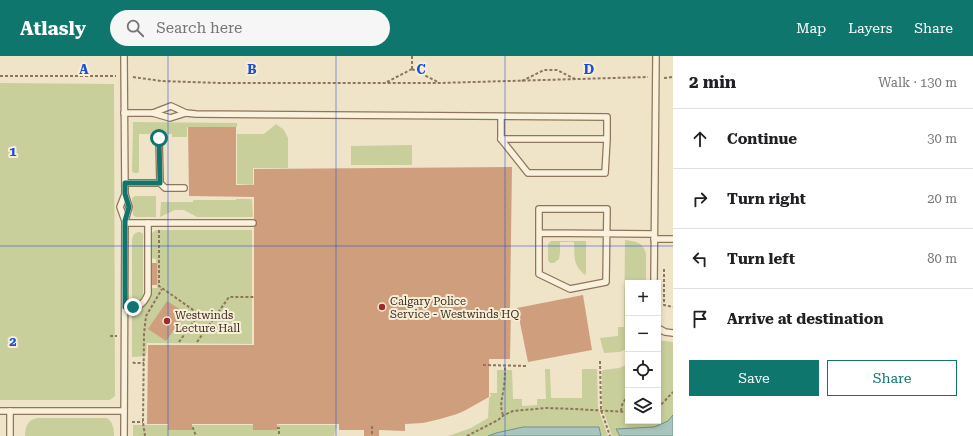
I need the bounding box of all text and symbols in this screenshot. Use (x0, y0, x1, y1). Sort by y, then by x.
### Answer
search box (110, 10, 390, 46)
text: Atlasly (20, 17, 86, 40)
icon: search (124, 17, 146, 39)
text: Search here (156, 19, 242, 37)
text: Map (796, 20, 826, 36)
text: Layers (848, 20, 892, 36)
text: Share (914, 20, 953, 36)
text: A (79, 62, 89, 77)
text: B (247, 62, 257, 77)
text: C (416, 62, 426, 77)
text: D (584, 62, 594, 77)
text: 2 min (689, 72, 736, 92)
text: Walk · 130 m (878, 75, 957, 90)
icon: ahead (689, 128, 711, 150)
route start (150, 129, 168, 147)
text: Continue (727, 130, 797, 148)
text: 30 m (927, 131, 957, 146)
text: 1 (9, 144, 17, 159)
icon: right (689, 188, 711, 210)
text: Turn right (727, 190, 806, 208)
text: 20 m (927, 191, 957, 206)
icon: left (689, 248, 711, 270)
text: Turn left (727, 250, 795, 268)
text: 80 m (927, 251, 957, 266)
map controls (625, 280, 661, 424)
button: + (625, 280, 661, 316)
place label: Calgary Police Service - Westwinds HQ (390, 295, 519, 321)
route end (124, 298, 142, 316)
marker: Calgary Police Service - Westwinds HQ (377, 302, 387, 312)
icon: arrive (689, 308, 711, 330)
place label: Westwinds Lecture Hall (175, 309, 241, 335)
text: Arrive at destination (727, 310, 883, 328)
marker: Westwinds Lecture Hall (162, 316, 172, 326)
button: − (625, 316, 661, 352)
text: 2 (9, 334, 17, 349)
button: locate (625, 352, 661, 388)
button: Save (689, 360, 819, 396)
button: Share (827, 360, 957, 396)
button: layers (625, 388, 661, 424)

